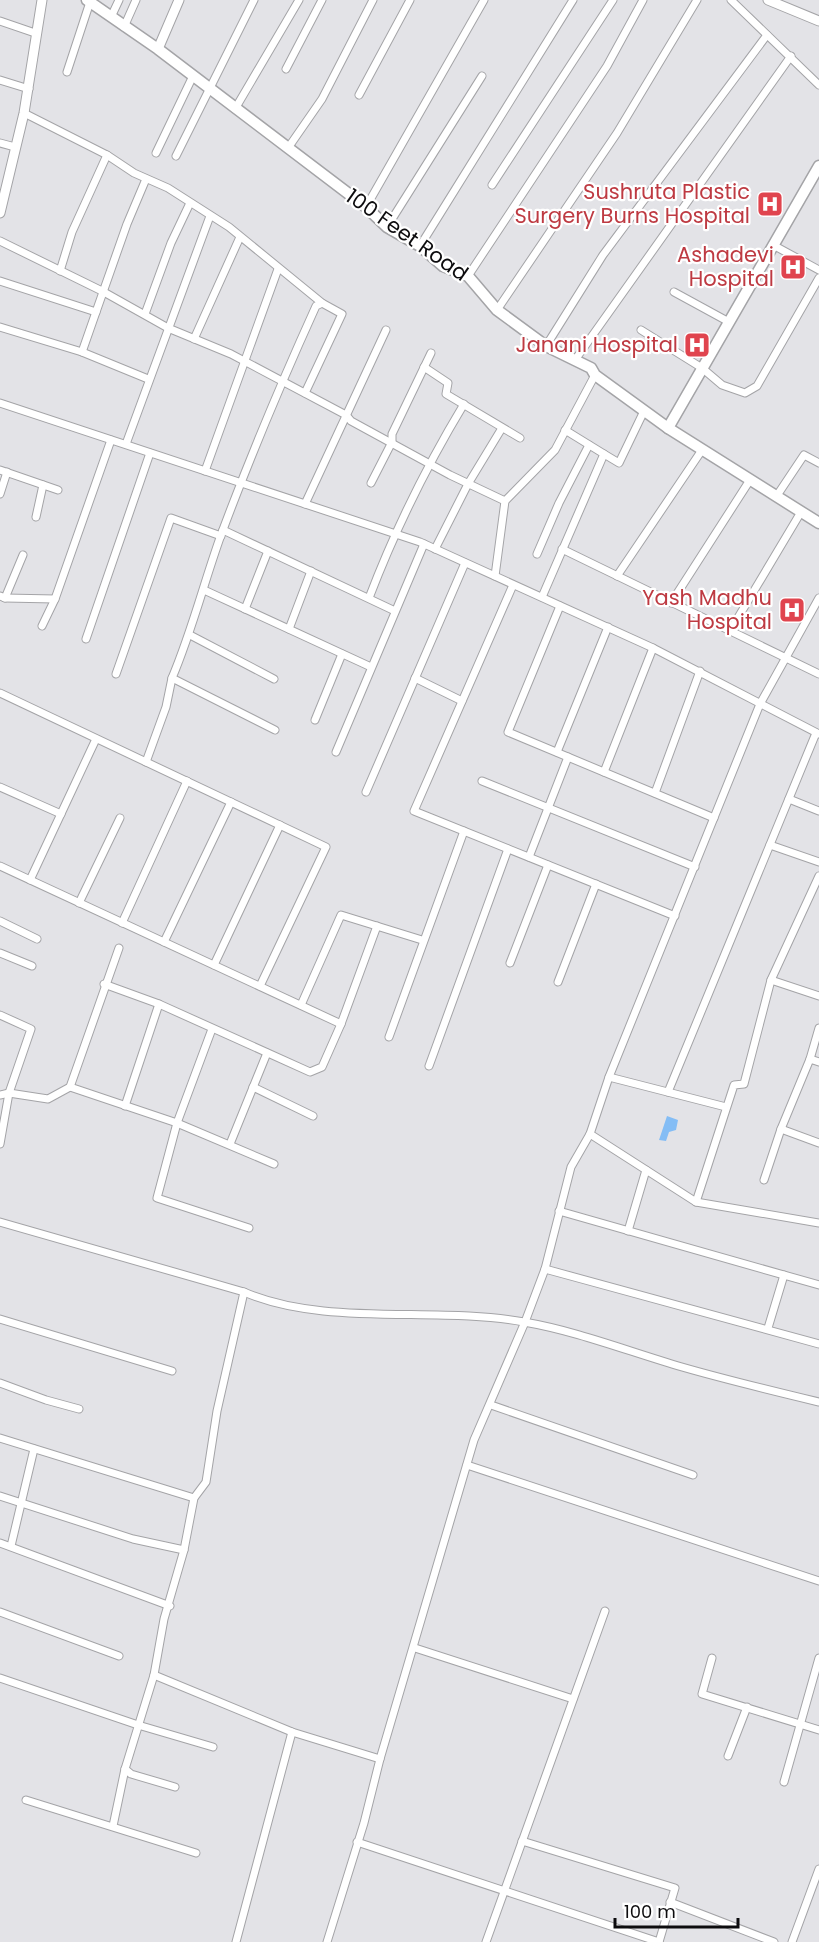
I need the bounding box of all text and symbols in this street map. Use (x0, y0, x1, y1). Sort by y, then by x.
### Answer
place label: Sushruta Plastic Surgery Burns Hospital (514, 177, 750, 230)
street label: 100 Feet Road (340, 182, 474, 288)
hospital icon: Sushruta Plastic Surgery Burns Hospital (755, 189, 785, 219)
place label: Ashadevi Hospital (677, 240, 774, 293)
hospital icon: Ashadevi Hospital (778, 252, 808, 282)
place label: Janani Hospital (516, 330, 678, 359)
hospital icon: Janani Hospital (682, 330, 712, 360)
place label: Yash Madhu Hospital (642, 583, 772, 636)
hospital icon: Yash Madhu Hospital (777, 595, 807, 625)
scale bar (615, 1891, 738, 1929)
text: 100 m (624, 1899, 676, 1924)

